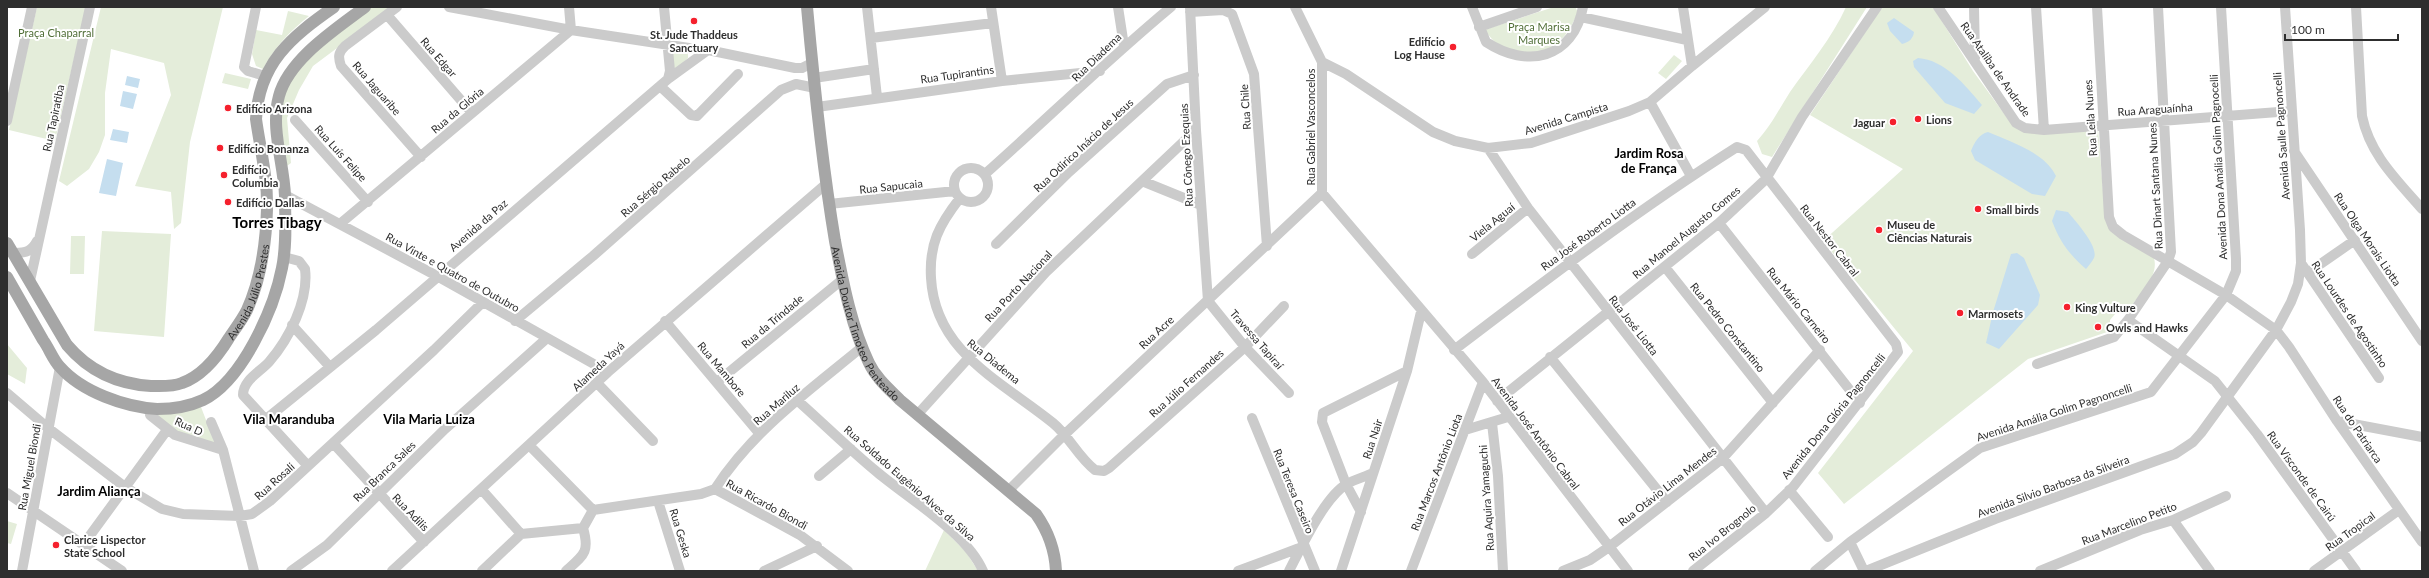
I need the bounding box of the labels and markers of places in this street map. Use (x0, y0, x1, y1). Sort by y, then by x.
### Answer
marker: St. Jude Thaddeus Sanctuary (689, 16, 699, 26)
place label: St. Jude Thaddeus Sanctuary (650, 28, 738, 54)
place label: Edifício Log Hause (1394, 35, 1445, 61)
marker: Edifício Log Hause (1448, 42, 1458, 52)
place label: Edifício Arizona (236, 102, 312, 115)
marker: Edifício Arizona (223, 103, 233, 113)
place label: Lions (1926, 113, 1952, 126)
marker: Lions (1913, 114, 1923, 124)
place label: Jaguar (1853, 116, 1886, 129)
marker: Jaguar (1888, 117, 1898, 127)
place label: Edifício Bonanza (228, 142, 309, 155)
marker: Edifício Bonanza (215, 143, 225, 153)
place label: Edifício Columbia (232, 163, 278, 189)
marker: Edifício Columbia (219, 170, 229, 180)
place label: Edifício Dallas (236, 196, 305, 209)
marker: Edifício Dallas (223, 197, 233, 207)
place label: Small birds (1986, 203, 2039, 216)
marker: Small birds (1973, 204, 1983, 214)
place label: Museu de Ciências Naturais (1887, 218, 1972, 244)
marker: Museu de Ciências Naturais (1874, 225, 1884, 235)
place label: King Vulture (2075, 301, 2136, 314)
marker: King Vulture (2062, 302, 2072, 312)
place label: Marmosets (1968, 307, 2023, 320)
marker: Marmosets (1955, 308, 1965, 318)
place label: Owls and Hawks (2106, 321, 2188, 334)
marker: Owls and Hawks (2093, 322, 2103, 332)
place label: Clarice Lispector State School (64, 533, 146, 559)
marker: Clarice Lispector State School (51, 540, 61, 550)

